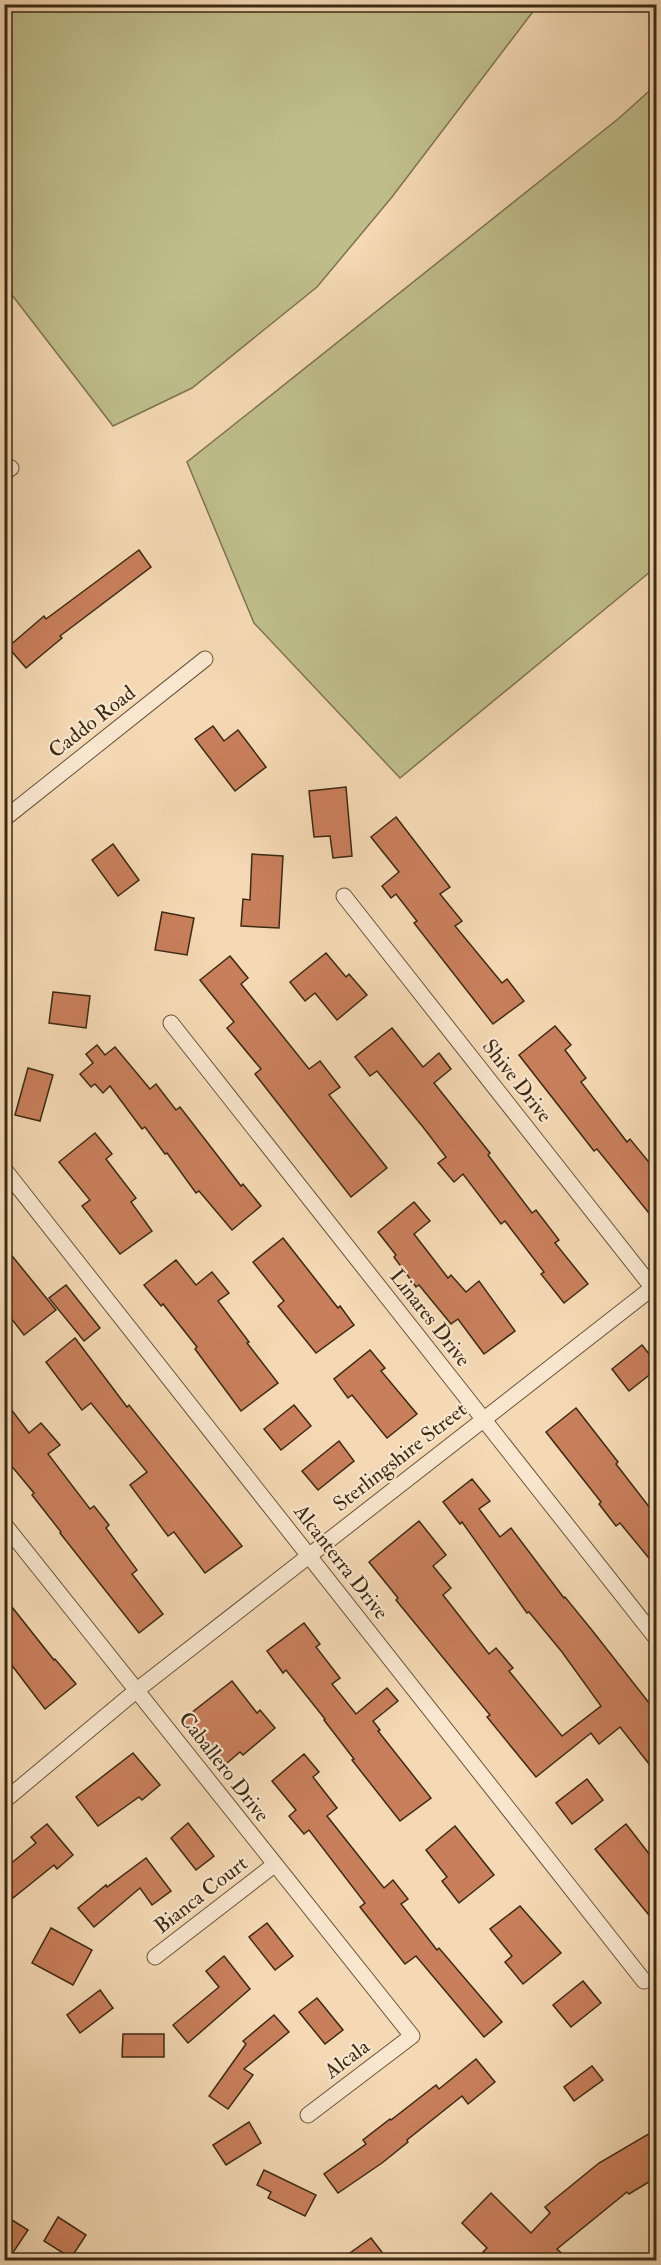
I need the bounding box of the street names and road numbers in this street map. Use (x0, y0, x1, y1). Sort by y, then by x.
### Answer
street label: Caddo Road (43, 679, 141, 764)
street label: Shive Drive (476, 1034, 558, 1128)
street label: Linares Drive (383, 1264, 477, 1372)
street label: Sterlingshire Street (328, 1396, 472, 1518)
street label: Alcanterra Drive (287, 1498, 395, 1625)
street label: Caballero Drive (173, 1706, 276, 1828)
street label: Bianca Court (149, 1850, 253, 1940)
street label: Alcala (318, 2033, 375, 2085)

